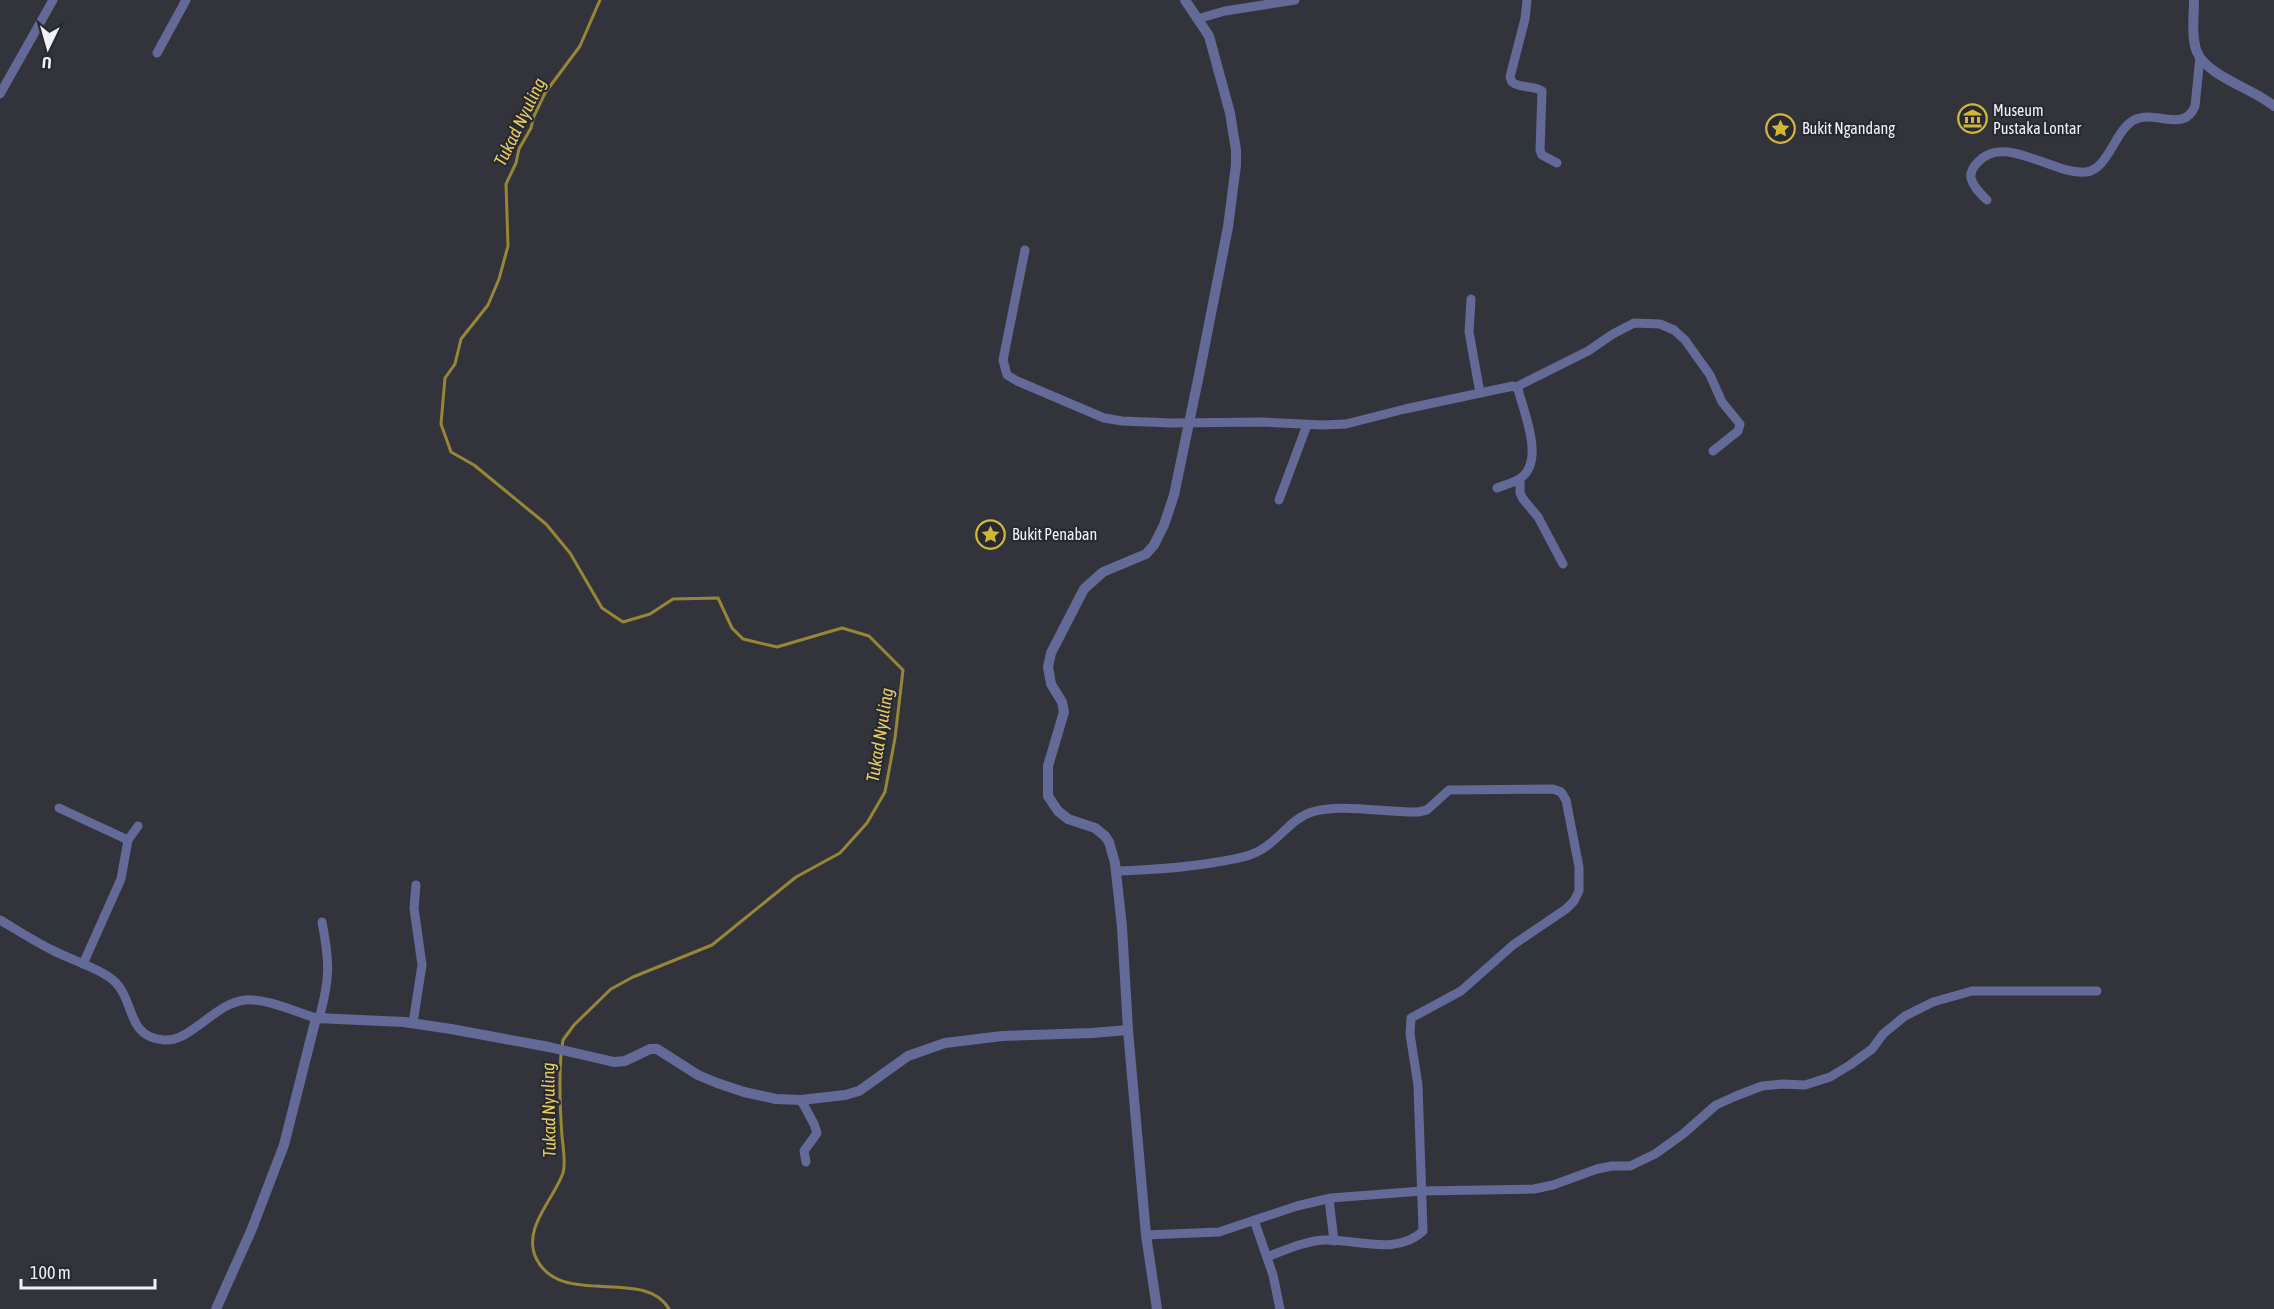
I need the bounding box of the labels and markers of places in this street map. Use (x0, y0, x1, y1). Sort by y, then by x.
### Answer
place label: Museum Pustaka Lontar (1993, 101, 2081, 137)
museum icon: Museum Pustaka Lontar (1956, 103, 1988, 135)
place icon: Bukit Ngandang (1765, 112, 1797, 144)
place label: Bukit Ngandang (1802, 119, 1895, 138)
place icon: Bukit Penaban (975, 518, 1007, 550)
place label: Bukit Penaban (1012, 525, 1097, 543)

